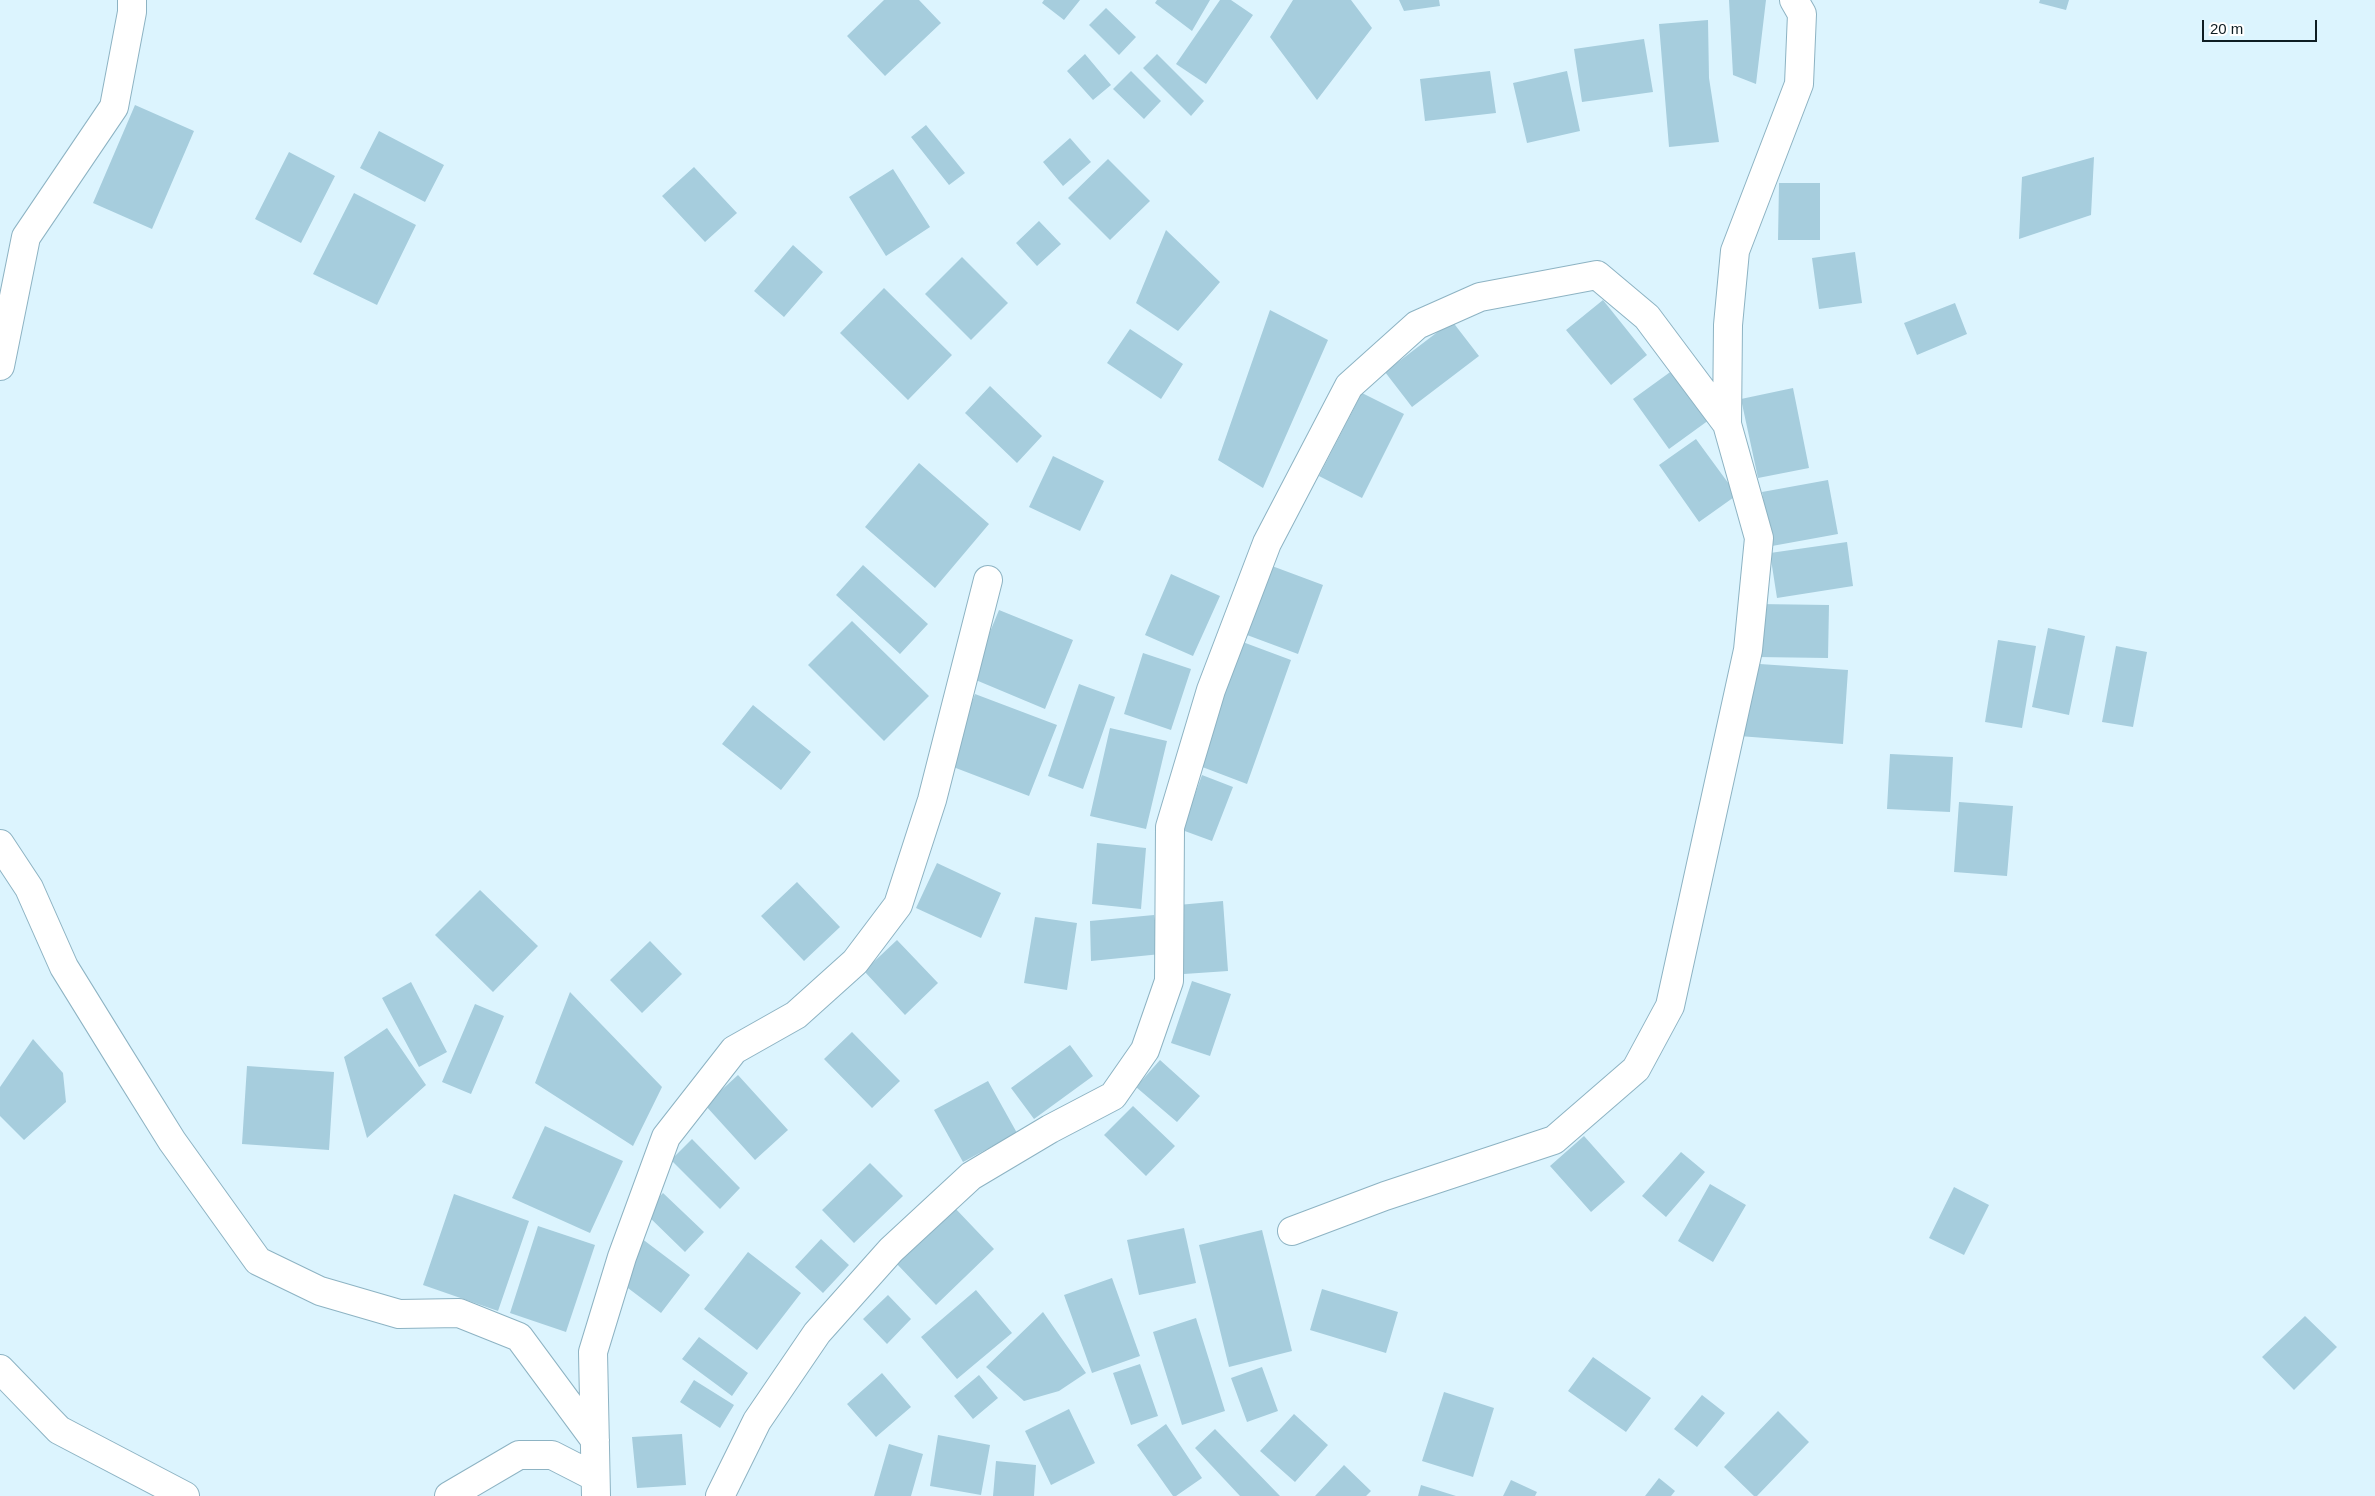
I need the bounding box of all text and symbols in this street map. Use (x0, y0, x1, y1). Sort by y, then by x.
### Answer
scale bar (2205, 10, 2320, 42)
text: 20 m (2210, 20, 2243, 37)

